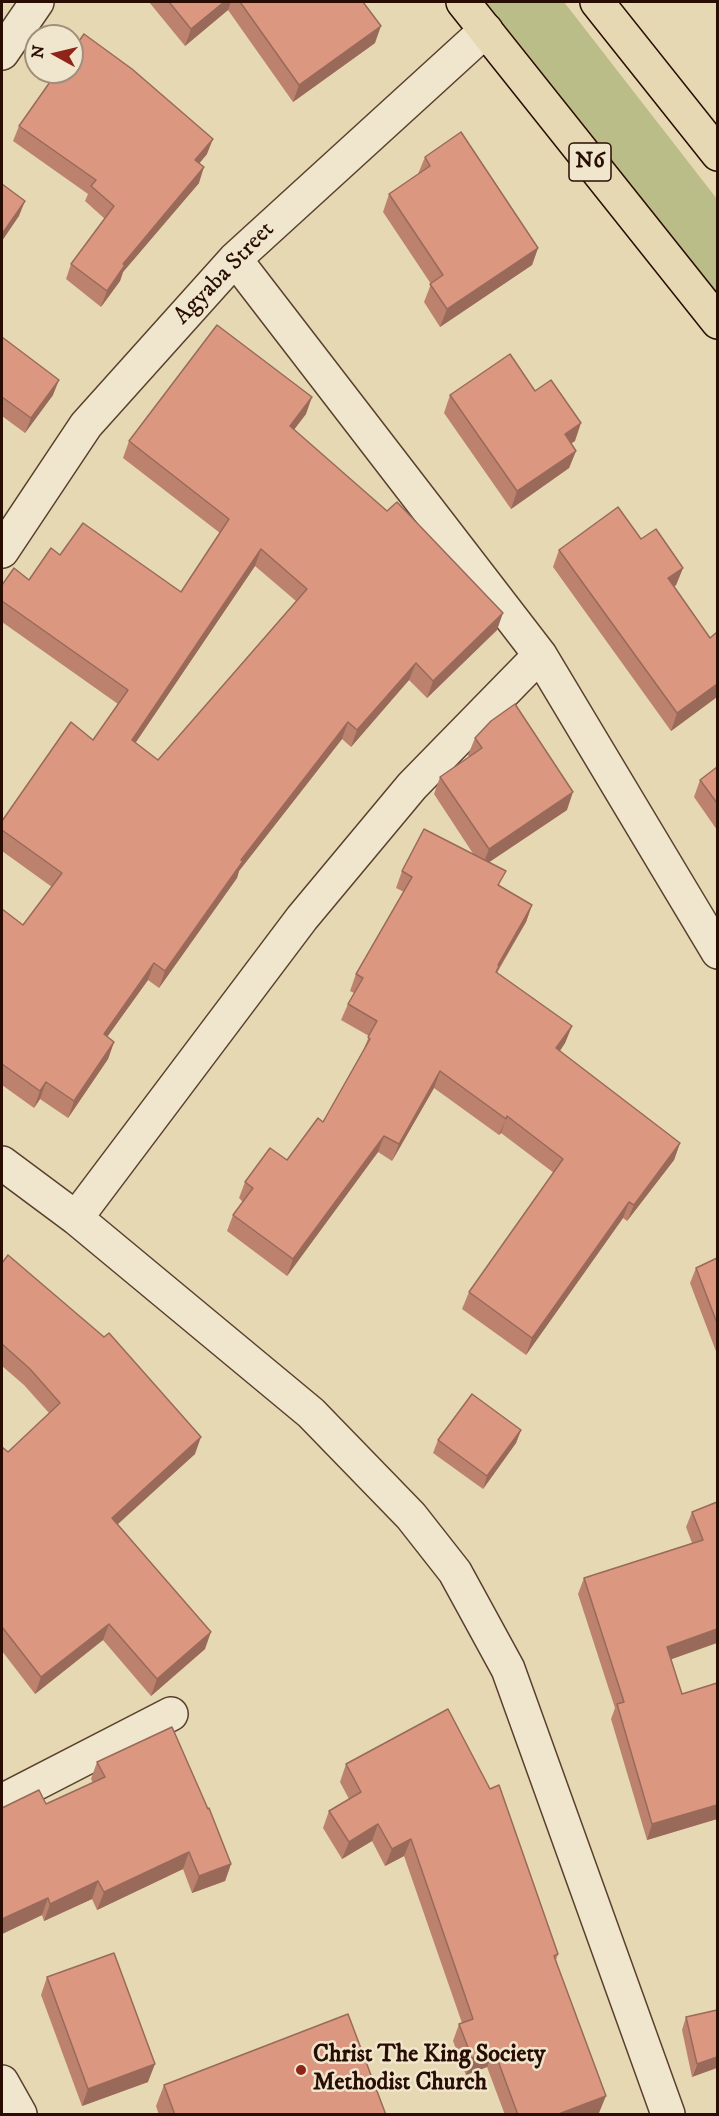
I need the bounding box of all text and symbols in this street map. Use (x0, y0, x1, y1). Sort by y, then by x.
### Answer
north arrow (24, 24, 84, 84)
text: N (27, 44, 49, 60)
road number: N6 (569, 143, 611, 181)
street label: Agyaba Street (169, 216, 281, 332)
place label: Christ The King Society Methodist Church (313, 2042, 546, 2098)
marker: Christ The King Society Methodist Church (294, 2063, 308, 2077)

